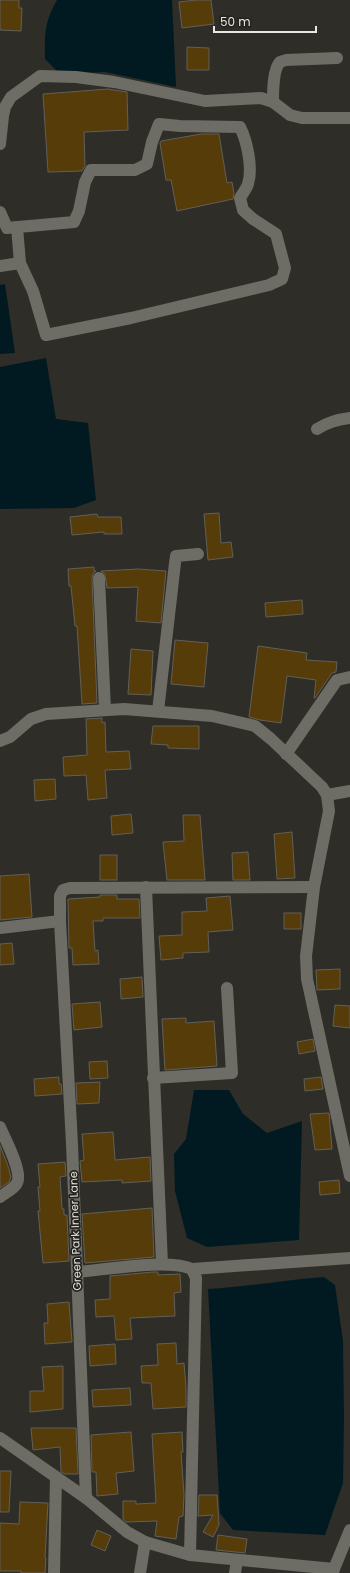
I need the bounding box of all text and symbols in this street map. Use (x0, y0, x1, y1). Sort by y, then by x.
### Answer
scale bar (214, 8, 316, 34)
text: 50 m (220, 13, 251, 30)
street label: Green Park Inner Lane (65, 1171, 85, 1291)

